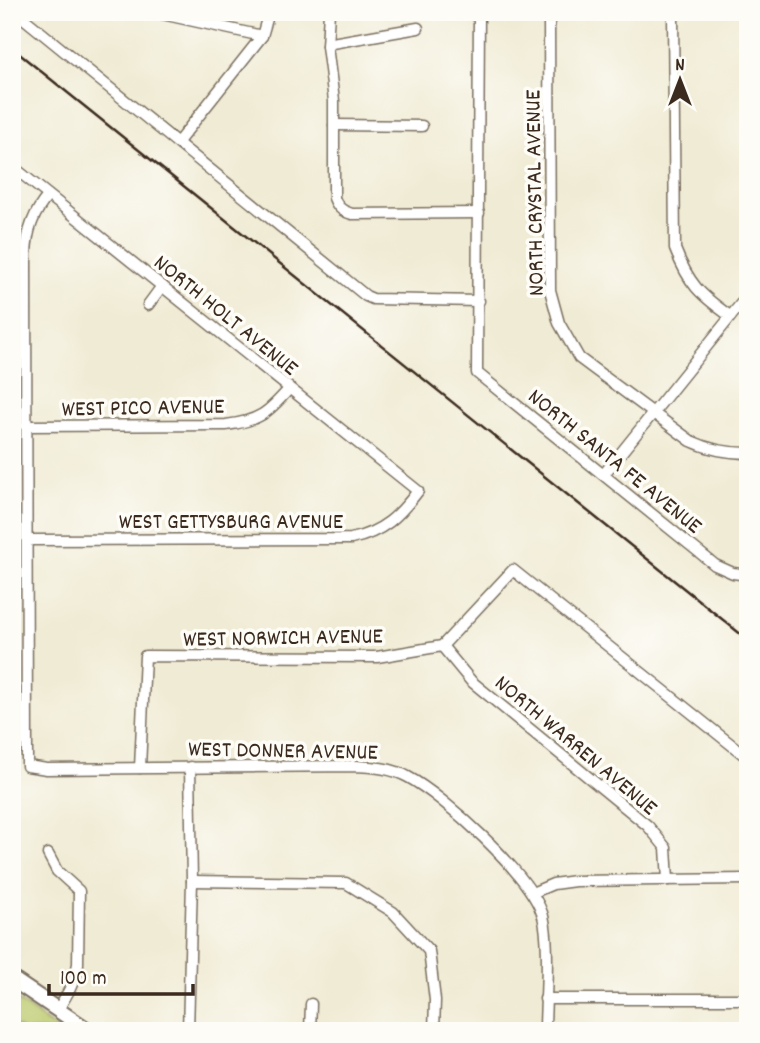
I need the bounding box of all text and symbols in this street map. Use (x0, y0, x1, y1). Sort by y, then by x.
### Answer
north arrow (644, 46, 714, 116)
text: N (675, 53, 685, 80)
street label: NORTH CRYSTAL AVENUE (518, 89, 555, 296)
street label: NORTH HOLT AVENUE (145, 248, 305, 386)
street label: NORTH SANTA FE AVENUE (519, 382, 709, 544)
street label: WEST PICO AVENUE (61, 392, 225, 427)
street label: WEST GETTYSBURG AVENUE (119, 507, 344, 540)
street label: WEST NORWICH AVENUE (183, 621, 384, 658)
street label: NORTH WARREN AVENUE (486, 668, 664, 825)
street label: WEST DONNER AVENUE (188, 734, 379, 771)
scale bar (49, 952, 192, 996)
text: 100 m (60, 965, 107, 995)

